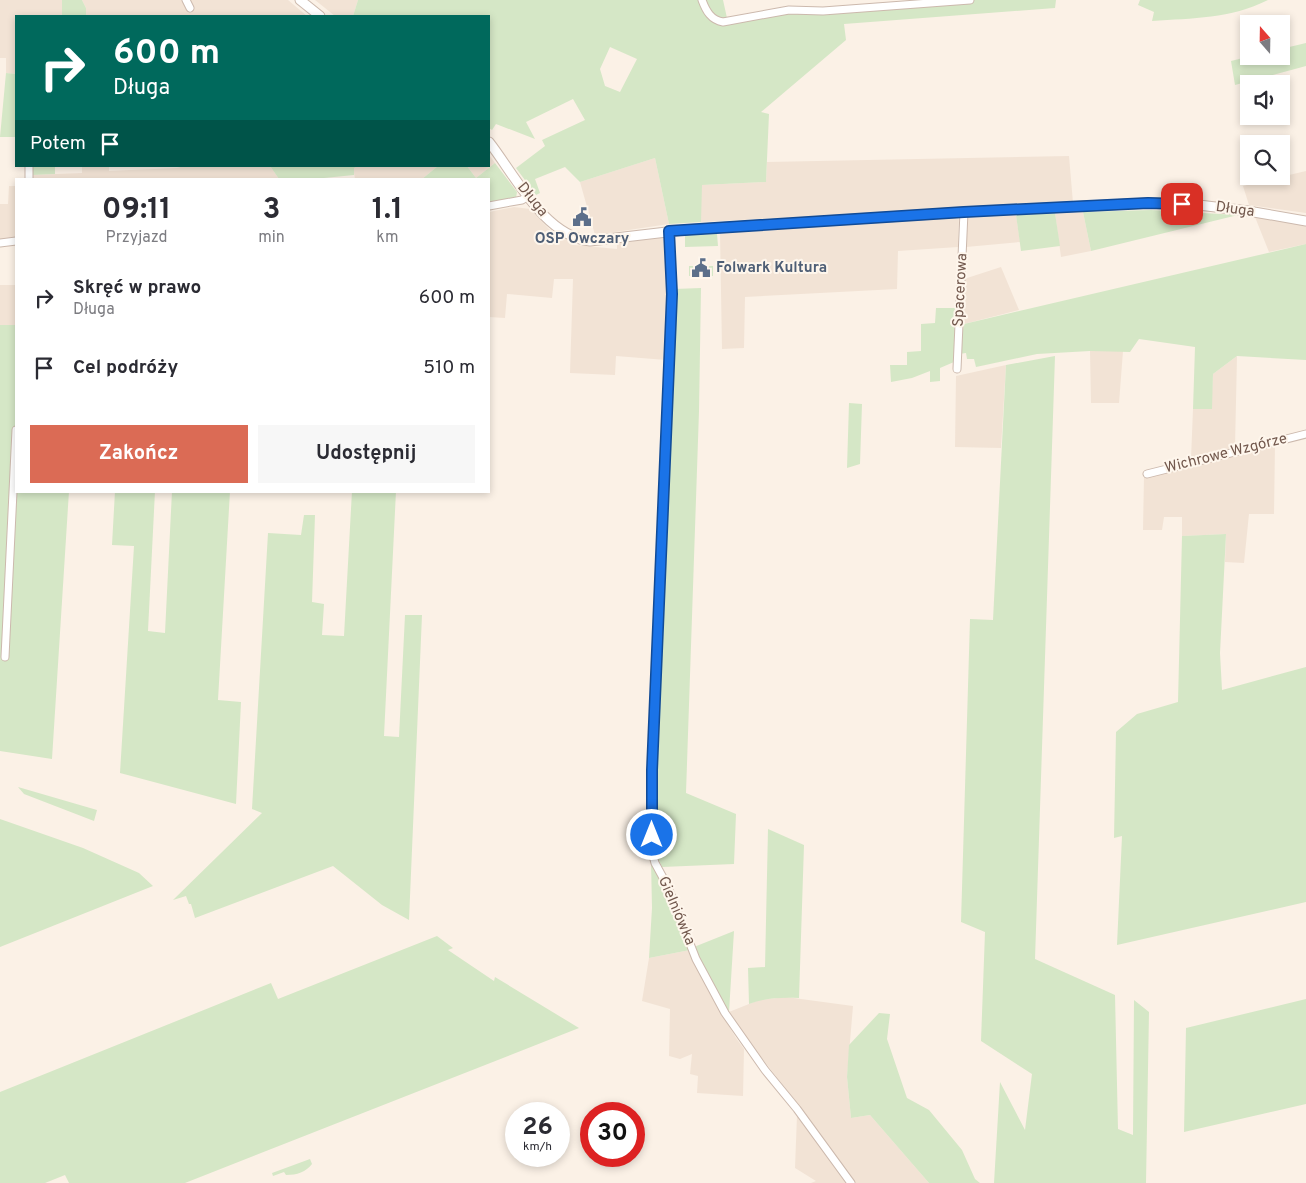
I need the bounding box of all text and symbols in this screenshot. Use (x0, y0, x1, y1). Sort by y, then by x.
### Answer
north arrow (1240, 15, 1290, 65)
map controls (1240, 15, 1290, 185)
text: 600 m (113, 32, 220, 76)
icon: right (30, 35, 95, 100)
text: Długa (113, 75, 170, 102)
button: sound (1240, 75, 1290, 125)
icon: arrive (96, 130, 124, 158)
text: Potem (30, 132, 86, 156)
button: search (1240, 135, 1290, 185)
street label: Długa (512, 179, 552, 221)
pin (1161, 183, 1203, 225)
icon: arrive (1168, 190, 1196, 218)
text: 09:11 (102, 192, 171, 229)
text: 3 (262, 192, 280, 229)
text: 1.1 (372, 192, 403, 229)
street label: Długa (1214, 198, 1256, 222)
public building icon: OSP Owczary (571, 206, 593, 228)
text: Przyjazd (106, 228, 168, 248)
text: min (258, 228, 285, 248)
text: km (376, 228, 398, 248)
place label: OSP Owczary (535, 230, 630, 249)
street label: Spacerowa (950, 253, 972, 327)
public building icon: Folwark Kultura (690, 257, 712, 279)
place label: Folwark Kultura (716, 259, 827, 278)
text: Skręć w prawo (73, 276, 201, 300)
icon: right (30, 284, 58, 312)
text: 600 m (419, 286, 475, 310)
text: Długa (73, 300, 115, 320)
icon: arrive (30, 354, 58, 382)
text: Cel podróży (73, 356, 178, 380)
text: 510 m (423, 356, 475, 380)
button: Zakończ (30, 425, 248, 483)
button: Udostępnij (258, 425, 475, 483)
street label: Wichrowe Wzgórze (1163, 430, 1289, 478)
position arrow (625, 808, 677, 860)
street label: Gielniówka (653, 874, 699, 948)
speed limit sign: 30 (580, 1102, 645, 1167)
text: 26 (522, 1112, 553, 1144)
text: km/h (523, 1139, 552, 1155)

